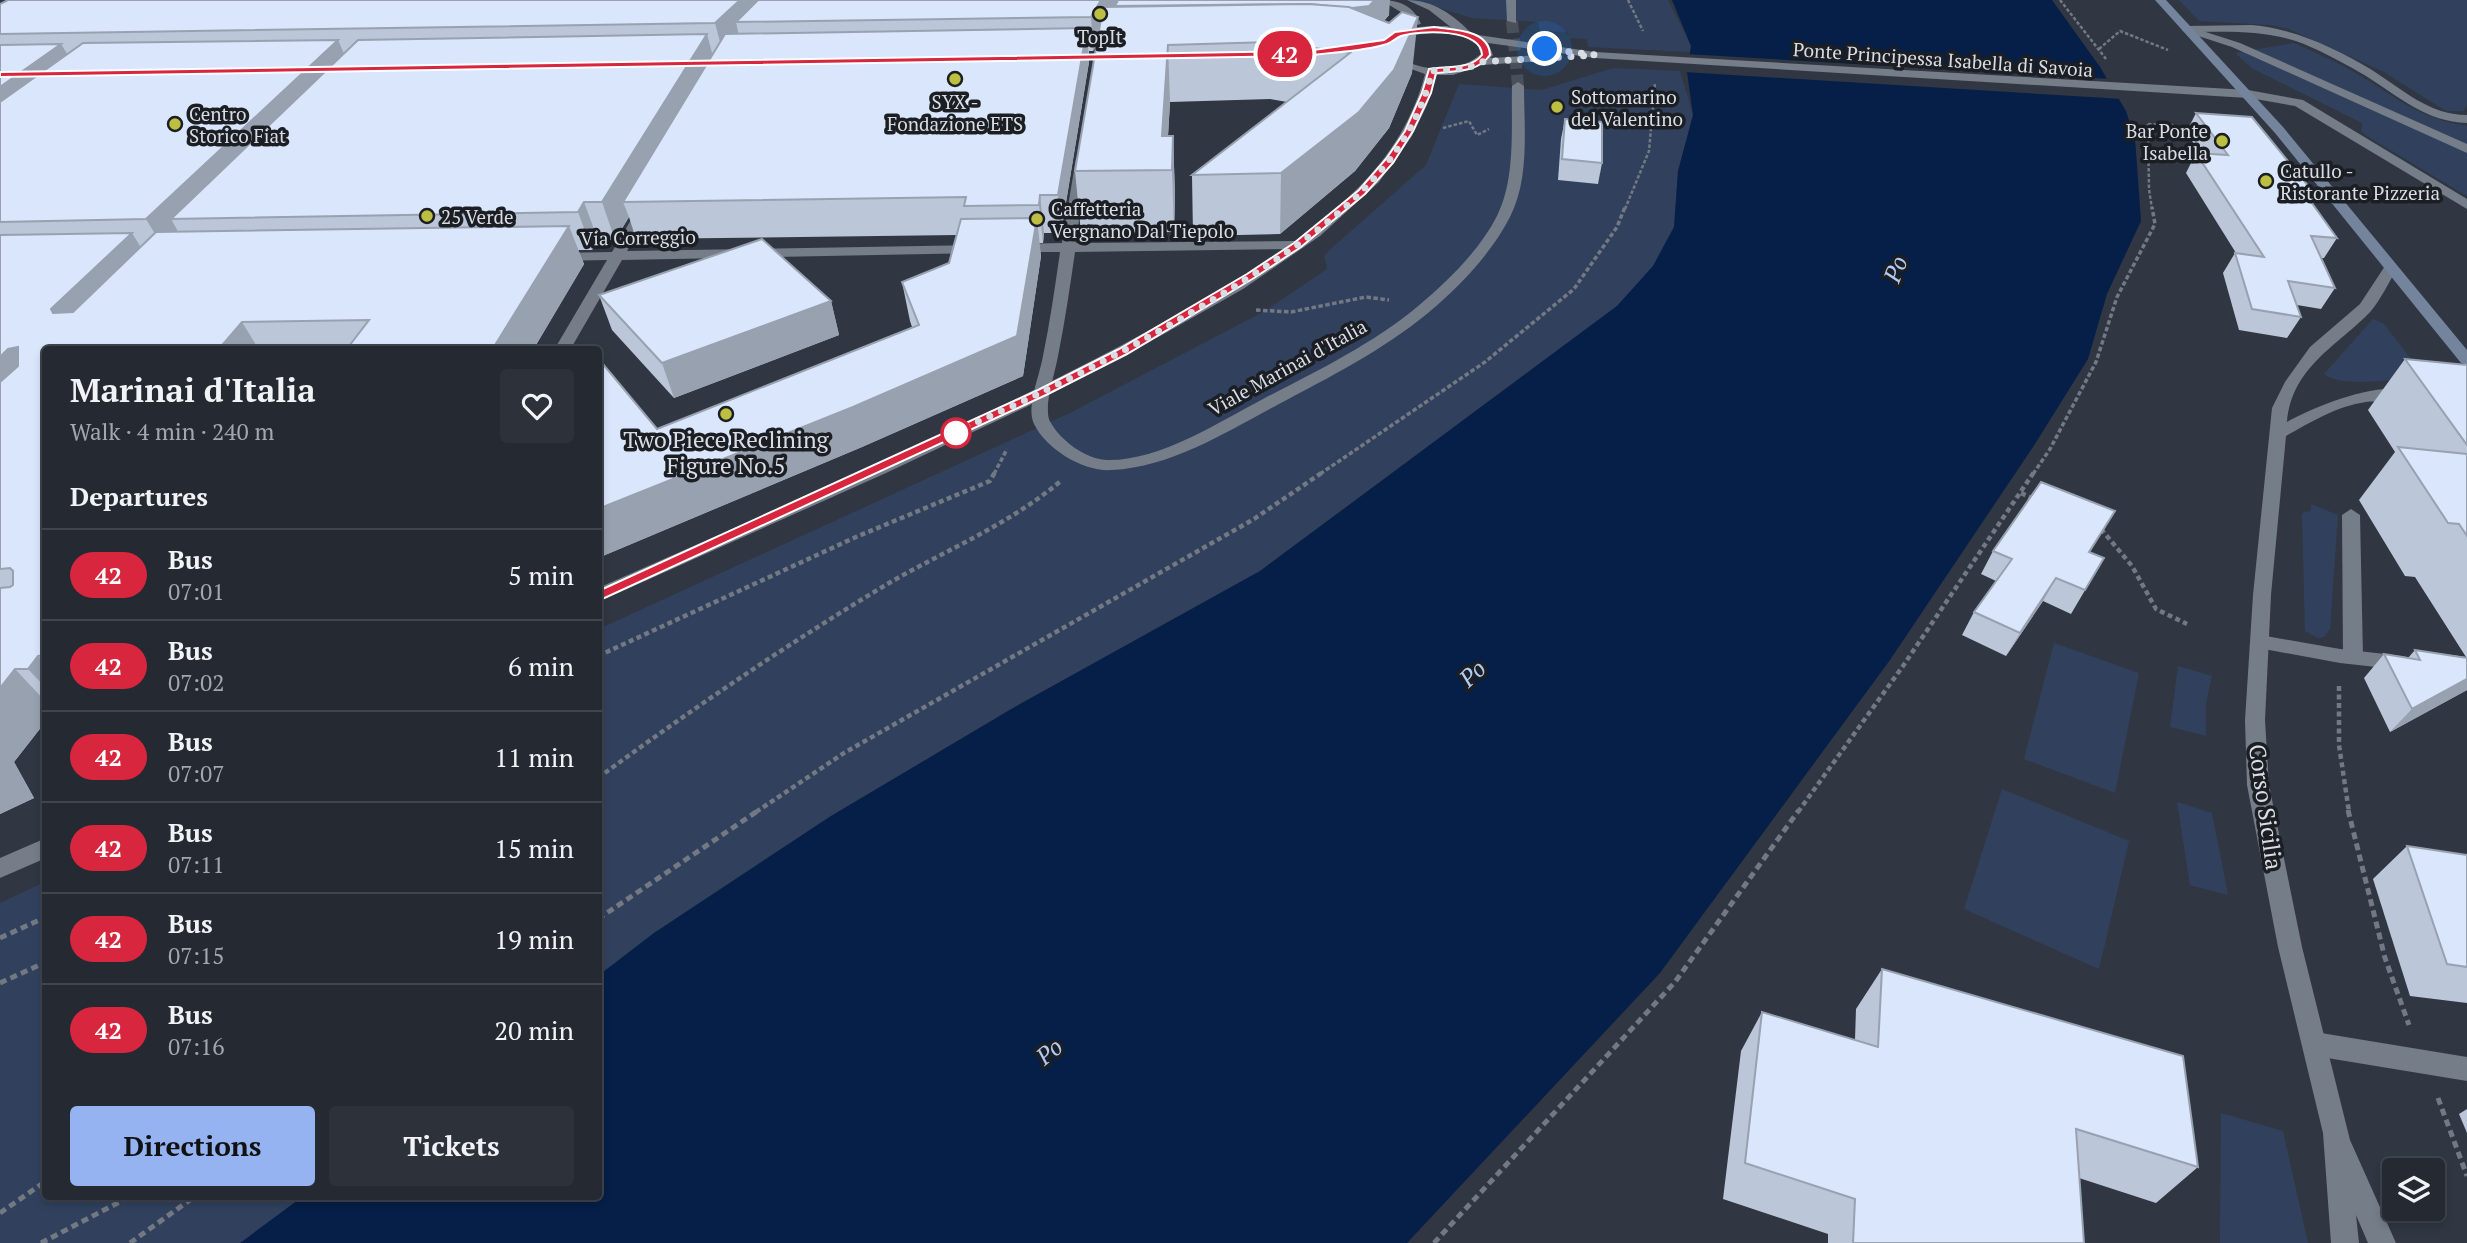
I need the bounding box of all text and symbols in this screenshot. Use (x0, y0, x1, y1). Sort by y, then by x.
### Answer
marker: TopIt (1092, 6, 1108, 22)
place label: TopIt (1077, 24, 1123, 49)
line badge: 42 (1254, 31, 1316, 77)
your location (1527, 31, 1562, 66)
street label: Ponte Principessa Isabella di Savoia (1792, 36, 2094, 82)
text: 42 (1271, 38, 1299, 70)
marker: SYX - Fondazione ETS (947, 71, 963, 87)
place label: Sottomarino del Valentino (1571, 84, 1683, 131)
place label: SYX - Fondazione ETS (887, 89, 1023, 136)
marker: Sottomarino del Valentino (1549, 99, 1565, 115)
place label: Centro Storico Fiat (189, 101, 286, 148)
marker: Centro Storico Fiat (167, 116, 183, 132)
place label: Bar Ponte Isabella (2126, 118, 2208, 165)
marker: Bar Ponte Isabella (2214, 133, 2230, 149)
place label: Catullo - Ristorante Pizzeria (2280, 158, 2440, 205)
marker: Catullo - Ristorante Pizzeria (2258, 173, 2274, 189)
place label: Caffetteria Vergnano Dal Tiepolo (1051, 196, 1234, 243)
place label: 25 Verde (441, 204, 514, 229)
marker: 25 Verde (419, 208, 435, 224)
marker: Caffetteria Vergnano Dal Tiepolo (1029, 211, 1045, 227)
street label: Via Correggio (580, 223, 696, 251)
water label: Po (1875, 251, 1915, 288)
street label: Viale Marinai d'Italia (1203, 313, 1371, 421)
text: Marinai d'Italia (70, 368, 316, 411)
button: heart (500, 369, 574, 443)
marker: Two Piece Reclining Figure No.5 (718, 406, 734, 422)
text: Walk · 4 min · 240 m (70, 416, 274, 447)
unlabelled marker (941, 418, 971, 448)
place label: Two Piece Reclining Figure No.5 (623, 424, 830, 481)
text: Departures (70, 479, 208, 513)
text: Bus (168, 542, 213, 576)
text: 5 min (508, 558, 574, 592)
text: 42 (95, 559, 122, 591)
text: 07:01 (168, 576, 225, 607)
text: Bus (168, 633, 213, 667)
text: 6 min (508, 649, 574, 683)
text: 42 (95, 650, 122, 682)
water label: Po (1451, 652, 1492, 694)
text: 07:02 (168, 667, 225, 698)
text: Bus (168, 724, 213, 758)
text: 11 min (494, 740, 574, 774)
text: 42 (95, 741, 122, 773)
street label: Corso Sicilia (2242, 742, 2290, 872)
text: 07:07 (168, 758, 225, 789)
text: Bus (168, 815, 213, 849)
text: 15 min (494, 831, 574, 865)
text: 42 (95, 832, 122, 864)
text: 07:11 (168, 849, 225, 880)
text: Bus (168, 906, 213, 940)
text: 19 min (494, 922, 574, 956)
text: 42 (95, 923, 122, 955)
text: 07:15 (168, 940, 225, 971)
text: Bus (168, 997, 213, 1031)
text: 20 min (494, 1013, 574, 1047)
text: 42 (95, 1014, 122, 1046)
water label: Po (1028, 1030, 1069, 1072)
text: 07:16 (168, 1031, 225, 1062)
button: Directions (70, 1106, 315, 1186)
button: Tickets (329, 1106, 574, 1186)
map controls (2382, 1158, 2445, 1221)
button: layers (2382, 1158, 2445, 1221)

